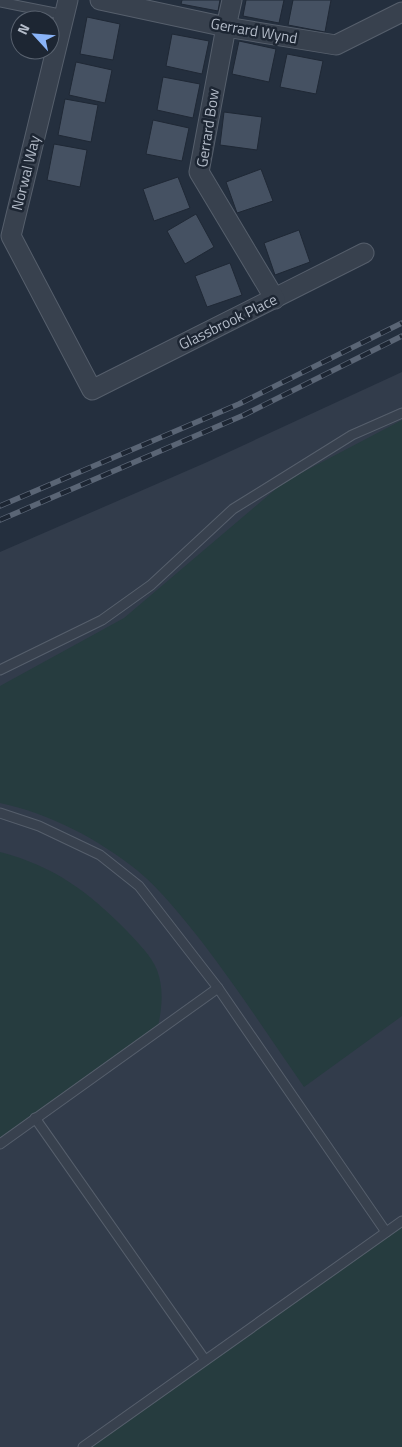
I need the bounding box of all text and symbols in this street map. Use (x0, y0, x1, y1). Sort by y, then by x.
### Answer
north arrow (10, 10, 60, 60)
street label: Gerrard Wynd (209, 12, 299, 49)
text: N (11, 20, 34, 38)
street label: Gerrard Bow (190, 87, 225, 169)
street label: Norwal Way (5, 133, 46, 213)
street label: Glassbrook Place (175, 288, 281, 355)

